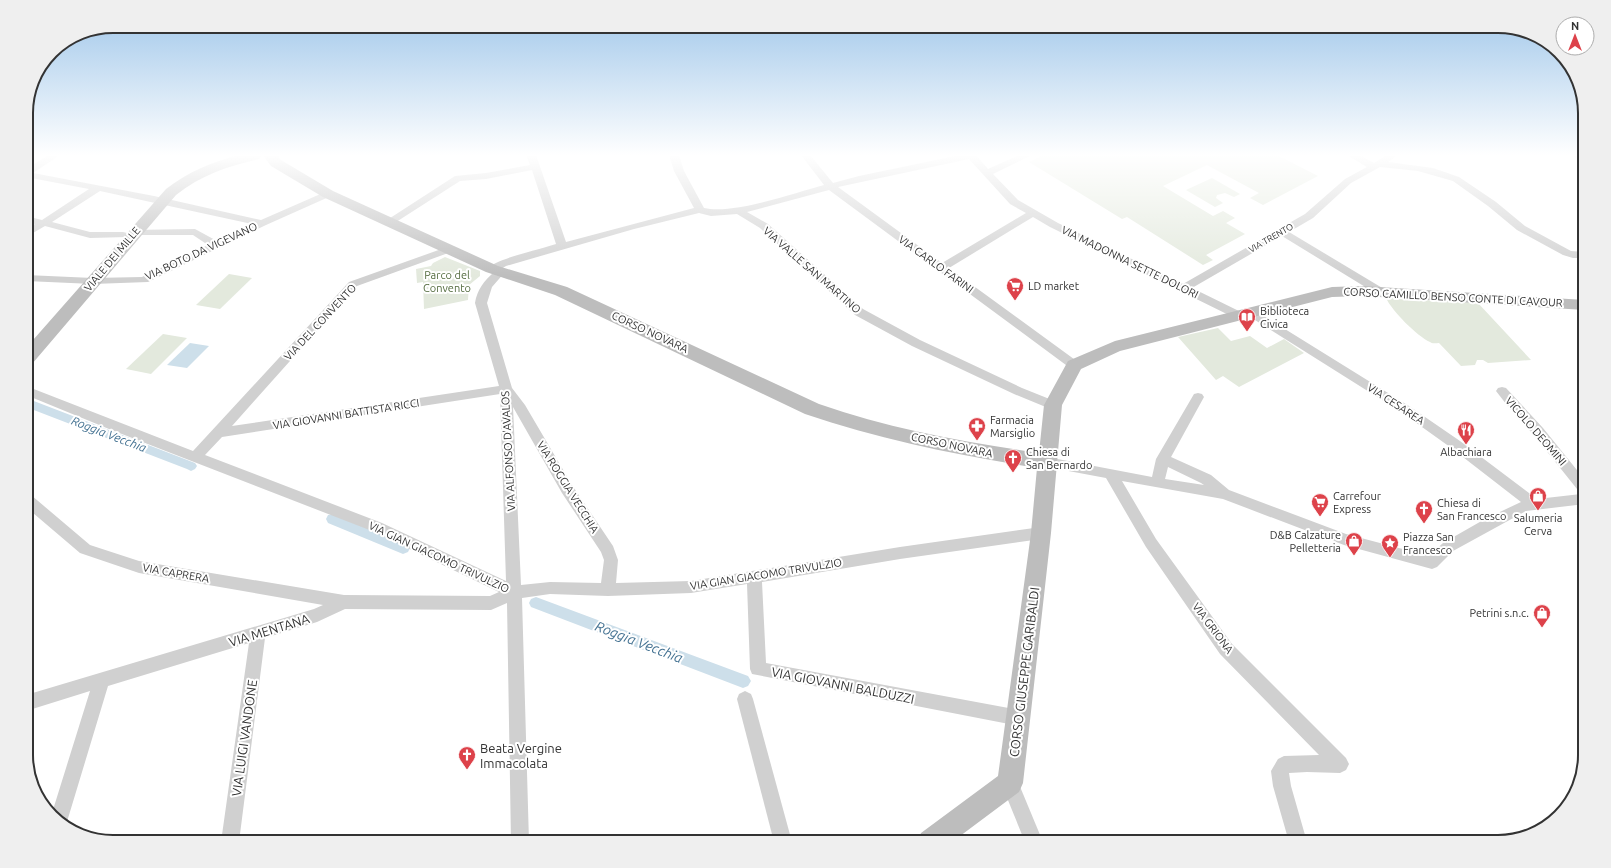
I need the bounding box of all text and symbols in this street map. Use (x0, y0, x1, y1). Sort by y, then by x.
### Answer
north arrow (1555, 16, 1595, 56)
text: N (1571, 20, 1579, 32)
street label: VIA BOTO DA VIGEVANO (143, 220, 259, 282)
street label: VIA TRENTO (1247, 221, 1295, 255)
street label: VIALE DEI MILLE (82, 224, 142, 294)
street label: VIA VALLE SAN MARTINO (761, 224, 863, 316)
street label: VIA MADONNA SETTE DOLORI (1060, 224, 1200, 300)
street label: VIA CARLO FARINI (896, 233, 976, 295)
park label: Parco del Convento (423, 269, 471, 294)
supermarket icon: LD market (1005, 276, 1025, 301)
place label: LD market (1028, 280, 1080, 292)
street label: VIA DEL CONVENTO (282, 281, 358, 363)
street label: CORSO CAMILLO BENSO CONTE DI CAVOUR (1343, 285, 1563, 309)
place label: Biblioteca Civica (1260, 305, 1309, 330)
library icon: Biblioteca Civica (1237, 307, 1257, 332)
street label: CORSO NOVARA (610, 309, 691, 355)
street label: VIA CESAREA (1365, 381, 1428, 427)
street label: VIA ALFONSO D'AVALOS (499, 390, 517, 511)
street label: VICOLO DEOMINI (1503, 394, 1569, 468)
street label: VIA GIOVANNI BATTISTA RICCI (272, 396, 420, 432)
water label: Roggia Vecchia (70, 414, 149, 454)
place label: Farmacia Marsiglio (990, 414, 1035, 439)
pharmacy icon: Farmacia Marsiglio (967, 416, 987, 441)
restaurant icon: Albachiara (1456, 420, 1476, 445)
street label: CORSO NOVARA (910, 431, 995, 460)
street label: VIA ROGGIA VECCHIA (535, 439, 602, 536)
place label: Chiesa di San Bernardo (1026, 446, 1092, 471)
place label: Albachiara (1440, 446, 1492, 458)
church icon: Chiesa di San Bernardo (1003, 448, 1023, 473)
shop icon: Salumeria Cerva (1528, 486, 1548, 511)
place label: Carrefour Express (1333, 490, 1382, 515)
supermarket icon: Carrefour Express (1310, 492, 1330, 517)
place label: Chiesa di San Francesco (1437, 497, 1506, 522)
church icon: Chiesa di San Francesco (1414, 499, 1434, 524)
place label: Salumeria Cerva (1514, 512, 1562, 537)
street label: VIA GIAN GIACOMO TRIVULZIO (367, 519, 511, 595)
place label: D&B Calzature Pelletteria (1270, 529, 1341, 554)
shop icon: D&B Calzature Pelletteria (1344, 531, 1364, 556)
place label: Piazza San Francesco (1403, 531, 1454, 556)
place icon: Piazza San Francesco (1380, 533, 1400, 558)
street label: VIA GIAN GIACOMO TRIVULZIO (689, 556, 843, 592)
street label: VIA CAPRERA (142, 561, 211, 585)
street label: CORSO GIUSEPPE GARIBALDI (1007, 586, 1041, 758)
street label: VIA GRIONA (1190, 600, 1236, 656)
shop icon: Petrini s.n.c. (1532, 603, 1552, 628)
place label: Petrini s.n.c. (1470, 607, 1529, 619)
street label: VIA MENTANA (227, 611, 312, 649)
water label: Roggia Vecchia (593, 618, 685, 666)
street label: VIA GIOVANNI BALDUZZI (770, 664, 916, 706)
street label: VIA LUIGI VANDONE (229, 679, 259, 797)
place label: Beata Vergine Immacolata (480, 741, 562, 770)
church icon: Beata Vergine Immacolata (457, 745, 477, 770)

